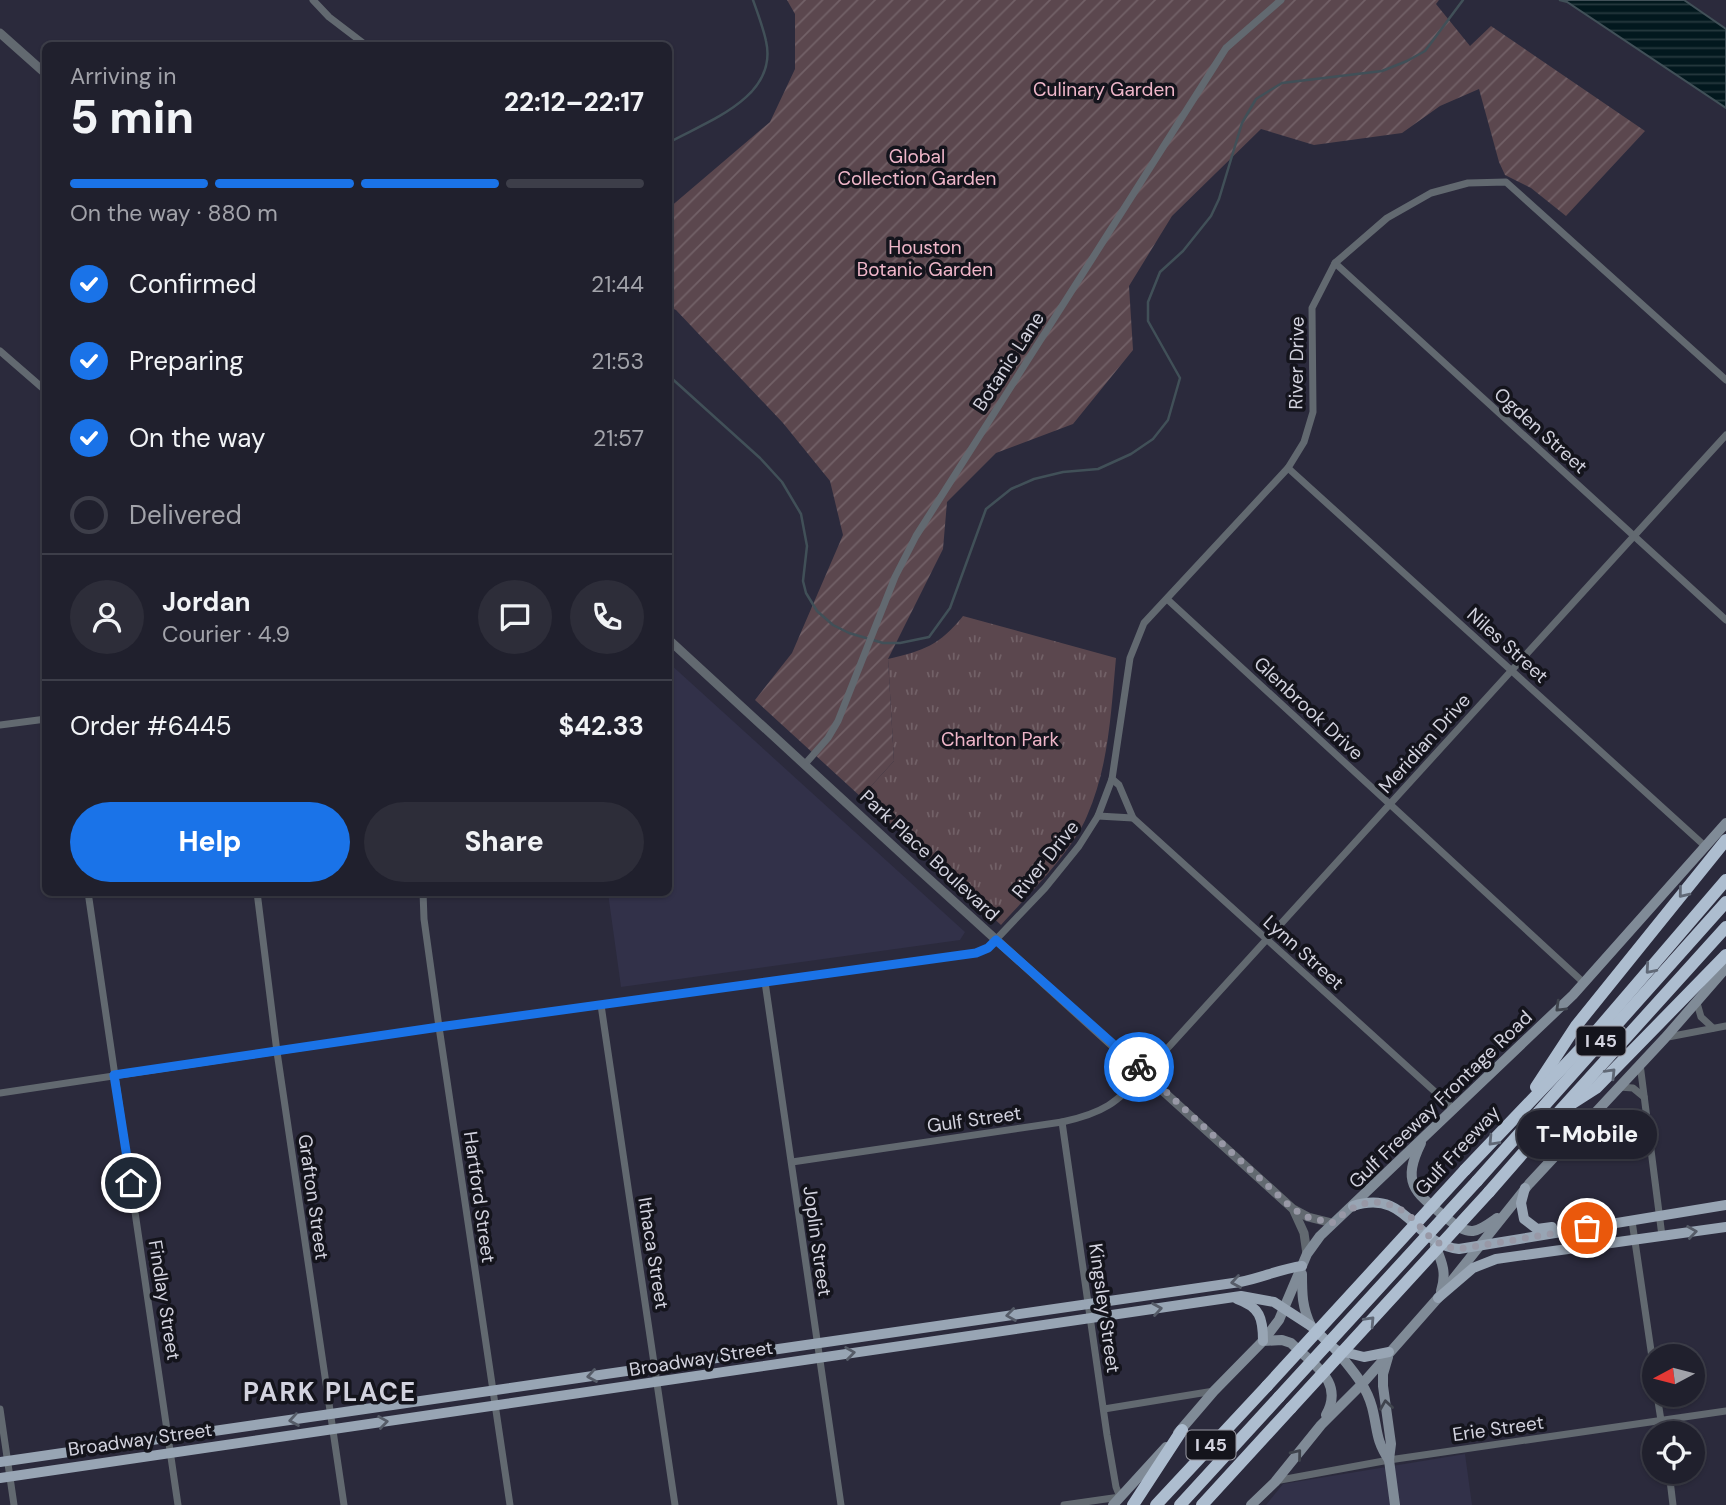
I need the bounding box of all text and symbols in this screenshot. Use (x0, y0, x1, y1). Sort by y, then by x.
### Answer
text: Arriving in (70, 61, 176, 91)
park label: Culinary Garden (1033, 77, 1175, 102)
text: 22:12–22:17 (504, 85, 644, 119)
text: 5 min (70, 87, 194, 147)
park label: Global Collection Garden (837, 144, 997, 191)
text: On the way · 880 m (70, 198, 278, 228)
park label: Houston Botanic Garden (857, 235, 993, 282)
icon: check (70, 265, 108, 303)
text: Confirmed (129, 267, 256, 301)
text: 21:44 (591, 269, 644, 299)
street label: Botanic Lane (967, 307, 1050, 416)
street label: River Drive (1283, 316, 1310, 410)
icon: check (70, 342, 108, 380)
text: Preparing (129, 344, 244, 378)
text: 21:53 (591, 346, 644, 376)
street label: Ogden Street (1489, 382, 1593, 479)
icon: check (70, 419, 108, 457)
text: On the way (129, 421, 265, 455)
text: 21:57 (593, 423, 644, 453)
text: Delivered (129, 498, 242, 532)
button: person (70, 580, 144, 654)
button: chat (478, 580, 552, 654)
button: phone (570, 580, 644, 654)
text: Jordan (162, 585, 251, 619)
street label: Niles Street (1462, 602, 1554, 689)
text: Courier · 4.9 (162, 619, 290, 649)
street label: Glenbrook Drive (1249, 651, 1369, 766)
street label: Meridian Drive (1373, 688, 1476, 799)
text: Order #6445 (70, 709, 232, 743)
text: $42.33 (558, 709, 644, 743)
park label: Charlton Park (941, 727, 1059, 752)
street label: Park Place Boulevard (855, 784, 1005, 926)
button: Help (70, 802, 350, 882)
button: Share (364, 802, 644, 882)
street label: River Drive (1006, 815, 1084, 903)
one-way arrow (1679, 886, 1692, 898)
street label: Lynn Street (1258, 910, 1349, 995)
one-way arrow (1646, 961, 1658, 974)
one-way arrow (1555, 999, 1568, 1012)
street label: Gulf Freeway Frontage Road (1344, 1005, 1536, 1193)
road number: I 45 (1576, 1026, 1626, 1056)
courier (1104, 1032, 1174, 1102)
icon: bike (1120, 1048, 1158, 1086)
one-way arrow (1602, 1068, 1615, 1081)
street label: Gulf Street (925, 1101, 1023, 1138)
street label: Gulf Freeway (1410, 1101, 1504, 1199)
callout: T-Mobile (1517, 1109, 1657, 1158)
text: T-Mobile (1536, 1119, 1638, 1149)
street label: Hartford Street (458, 1130, 501, 1264)
street label: Grafton Street (292, 1133, 335, 1261)
one-way arrow (1488, 1133, 1501, 1146)
pin (101, 1153, 161, 1213)
icon: home (112, 1164, 150, 1202)
street label: Joplin Street (797, 1184, 838, 1298)
street label: Ithaca Street (632, 1195, 675, 1311)
pin (1557, 1198, 1617, 1258)
icon: bag (1568, 1209, 1606, 1247)
one-way arrow (1687, 1225, 1698, 1240)
street label: Findlay Street (143, 1238, 186, 1362)
street label: Kingsley Street (1083, 1242, 1126, 1375)
one-way arrow (1230, 1274, 1242, 1289)
one-way arrow (1151, 1301, 1163, 1316)
one-way arrow (1005, 1307, 1017, 1322)
one-way arrow (1362, 1316, 1374, 1329)
street label: Broadway Street (627, 1335, 775, 1382)
north arrow (1642, 1344, 1704, 1407)
map controls (1642, 1344, 1705, 1484)
one-way arrow (844, 1346, 856, 1361)
one-way arrow (586, 1368, 598, 1383)
district label: PARK PLACE (243, 1375, 417, 1409)
one-way arrow (1379, 1400, 1394, 1411)
street label: Erie Street (1451, 1410, 1545, 1447)
one-way arrow (288, 1412, 300, 1427)
one-way arrow (377, 1415, 389, 1430)
street label: Broadway Street (66, 1417, 214, 1462)
button: locate (1642, 1421, 1705, 1484)
road number: I 45 (1186, 1430, 1236, 1460)
one-way arrow (1289, 1450, 1301, 1463)

